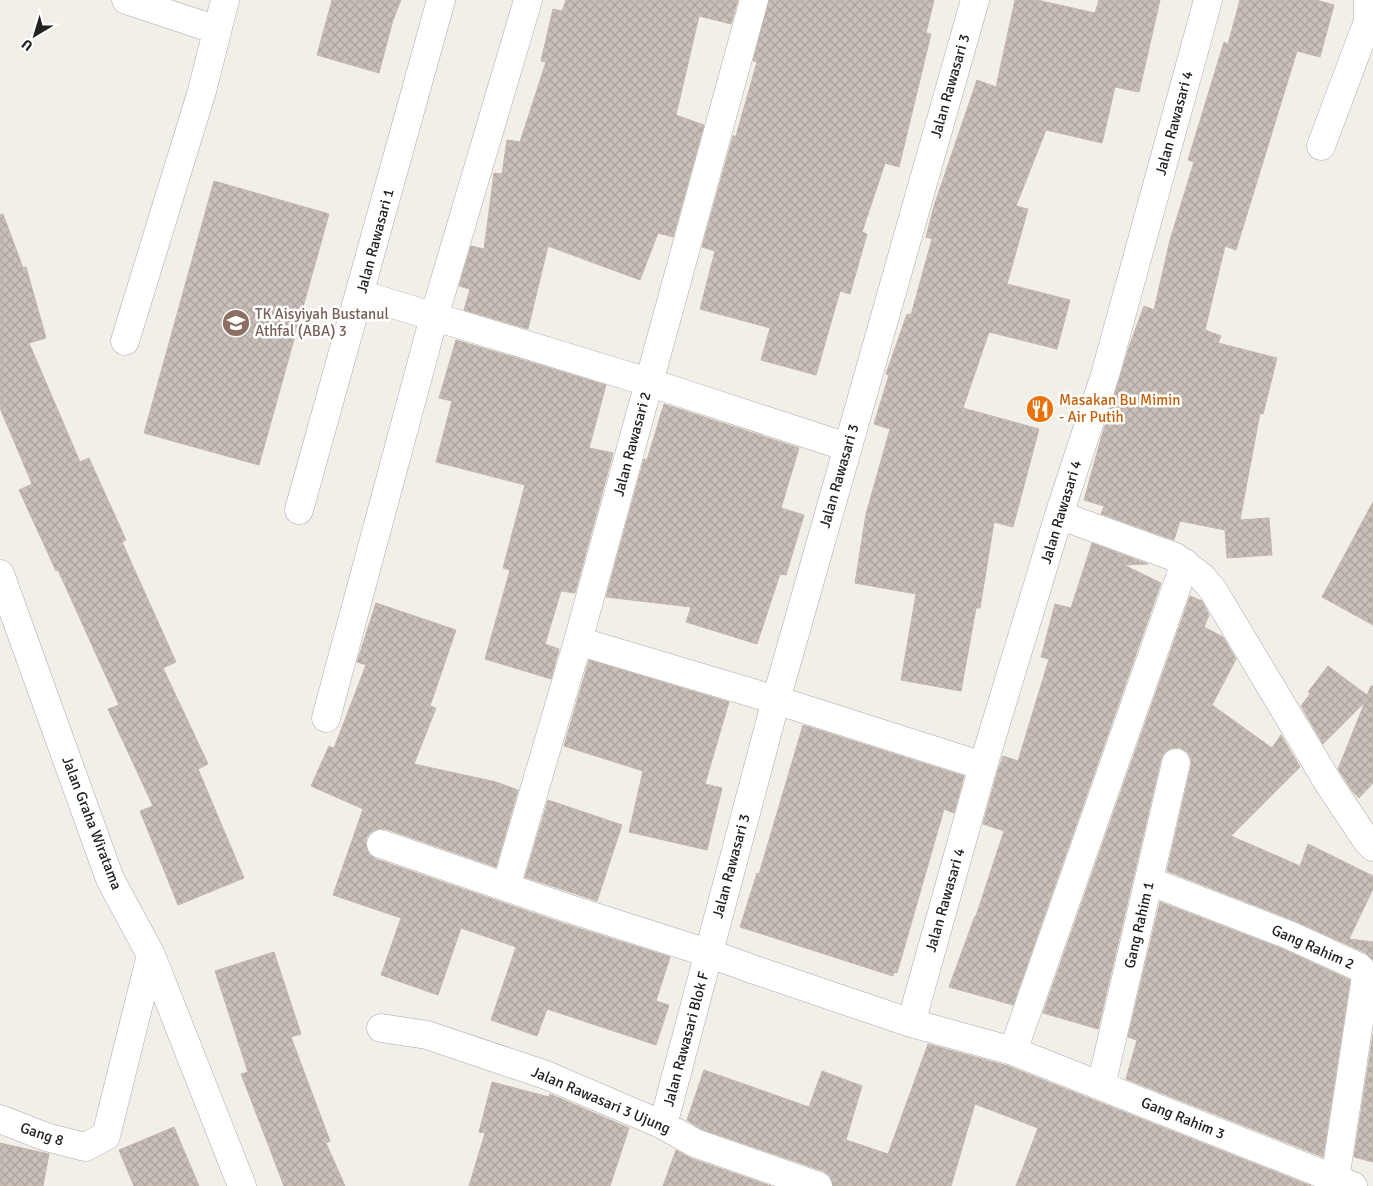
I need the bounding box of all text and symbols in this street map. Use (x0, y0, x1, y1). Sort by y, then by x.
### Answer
north arrow (10, 10, 60, 60)
street label: Jalan Rawasari 3 (927, 32, 973, 140)
text: U (18, 35, 36, 54)
street label: Jalan Rawasari 4 (1151, 69, 1197, 177)
street label: Jalan Rawasari 1 (352, 187, 398, 295)
place label: TK Aisyiyah Bustanul Athfal (ABA) 3 (255, 305, 389, 340)
school or university icon: TK Aisyiyah Bustanul Athfal (ABA) 3 (221, 308, 251, 338)
street label: Jalan Rawasari 2 (609, 390, 655, 498)
place label: Masakan Bu Mimin - Air Putih (1059, 391, 1180, 426)
restaurant icon: Masakan Bu Mimin - Air Putih (1025, 394, 1055, 424)
street label: Jalan Rawasari 3 (816, 422, 862, 530)
street label: Jalan Rawasari 4 (1037, 458, 1085, 566)
street label: Jalan Graha Wiratama (58, 754, 126, 892)
street label: Jalan Rawasari 3 (708, 812, 754, 920)
street label: Jalan Rawasari 4 (922, 846, 968, 954)
street label: Gang Rahim 1 (1120, 880, 1158, 970)
street label: Gang Rahim 2 (1269, 921, 1357, 973)
street label: Jalan Rawasari Blok F (659, 969, 713, 1109)
street label: Jalan Rawasari 3 Ujung (529, 1063, 673, 1137)
street label: Gang Rahim 3 (1138, 1093, 1228, 1143)
street label: Gang 8 (18, 1119, 66, 1149)

